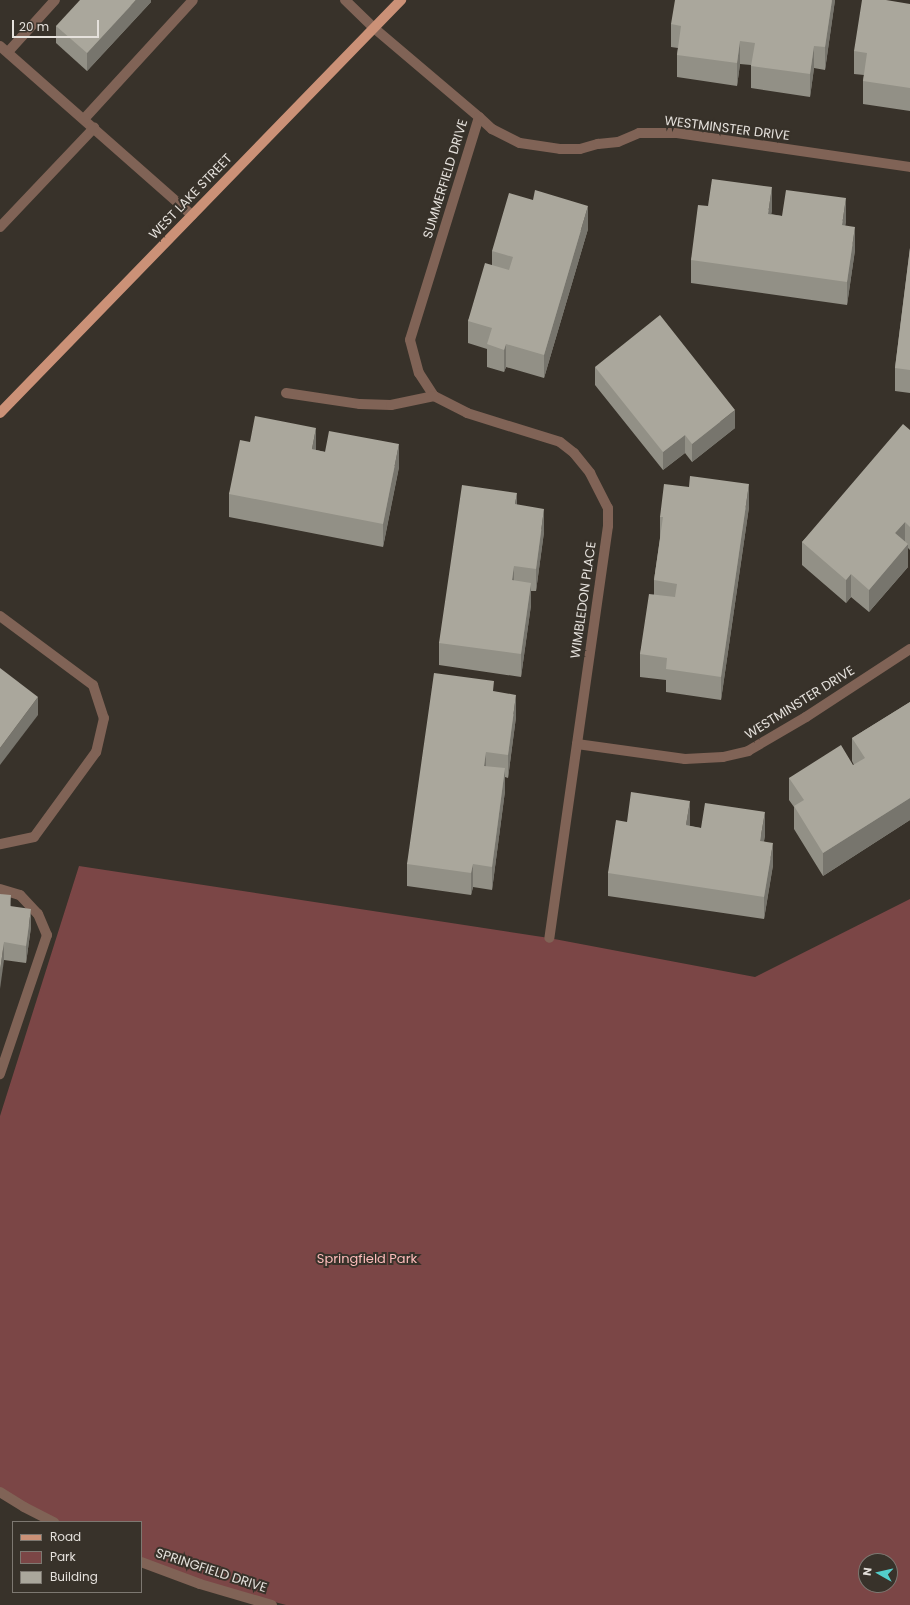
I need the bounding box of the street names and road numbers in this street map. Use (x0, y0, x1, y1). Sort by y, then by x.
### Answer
street label: WESTMINSTER DRIVE (664, 114, 790, 144)
street label: SUMMERFIELD DRIVE (420, 118, 472, 240)
street label: WEST LAKE STREET (146, 151, 236, 243)
street label: WIMBLEDON PLACE (568, 541, 600, 659)
street label: WESTMINSTER DRIVE (742, 663, 858, 743)
street label: SPRINGFIELD DRIVE (153, 1546, 269, 1596)

